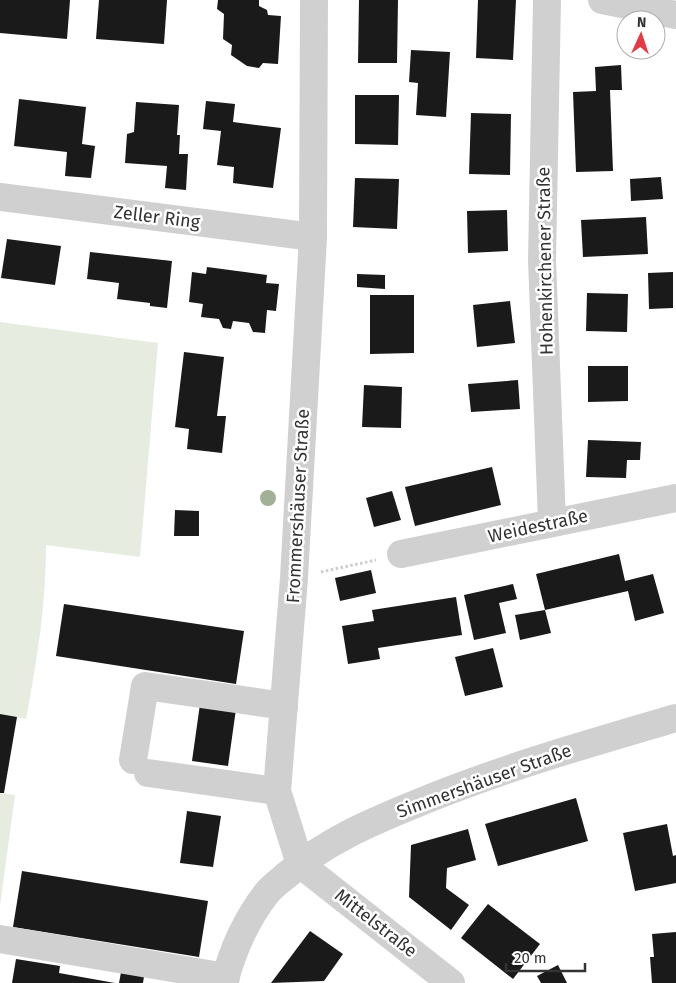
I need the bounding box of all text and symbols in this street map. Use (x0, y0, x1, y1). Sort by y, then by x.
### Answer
north arrow (616, 10, 666, 60)
text: N (637, 14, 647, 31)
street label: Hohenkirchener Straße (532, 167, 558, 355)
street label: Zeller Ring (113, 201, 202, 233)
street label: Frommershäuser Straße (282, 408, 314, 604)
street label: Weidestraße (486, 505, 590, 547)
street label: Simmershäuser Straße (394, 739, 574, 823)
street label: Mittelstraße (330, 884, 422, 962)
scale bar (506, 940, 585, 972)
text: 20 m (514, 949, 547, 967)

